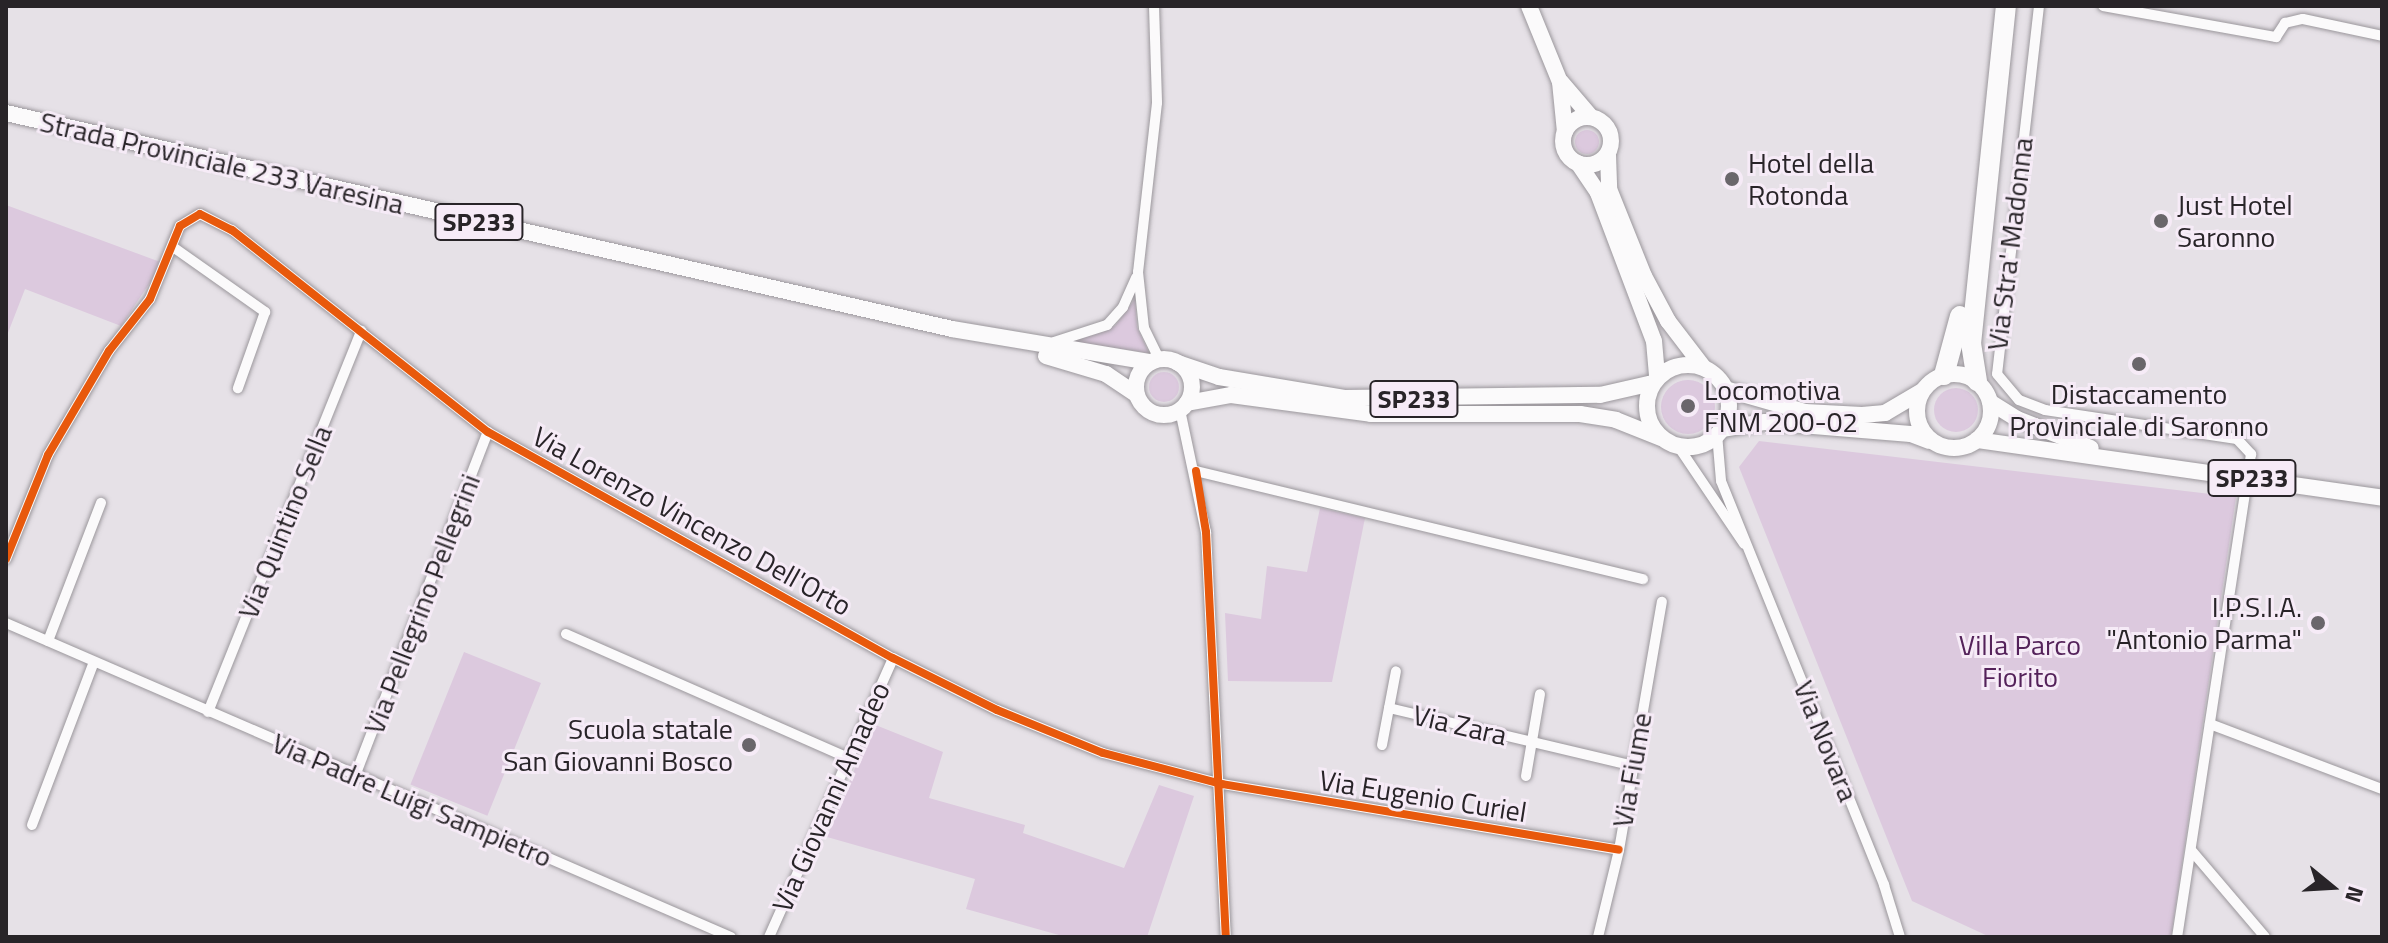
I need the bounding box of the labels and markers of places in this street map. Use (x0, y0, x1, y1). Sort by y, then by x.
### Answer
place label: Hotel della Rotonda (1748, 146, 1874, 212)
marker: Hotel della Rotonda (1723, 170, 1741, 188)
place label: Just Hotel Saronno (2177, 188, 2293, 254)
marker: Just Hotel Saronno (2152, 212, 2170, 230)
marker: Distaccamento Provinciale di Saronno (2130, 355, 2148, 373)
place label: Locomotiva FNM 200-02 (1704, 373, 1858, 439)
place label: Distaccamento Provinciale di Saronno (2009, 377, 2269, 443)
marker: Locomotiva FNM 200-02 (1679, 397, 1697, 415)
place label: I.P.S.I.A. "Antonio Parma" (2106, 590, 2302, 656)
marker: I.P.S.I.A. "Antonio Parma" (2309, 614, 2327, 632)
place label: Scuola statale San Giovanni Bosco (503, 712, 733, 778)
marker: Scuola statale San Giovanni Bosco (740, 736, 758, 754)

